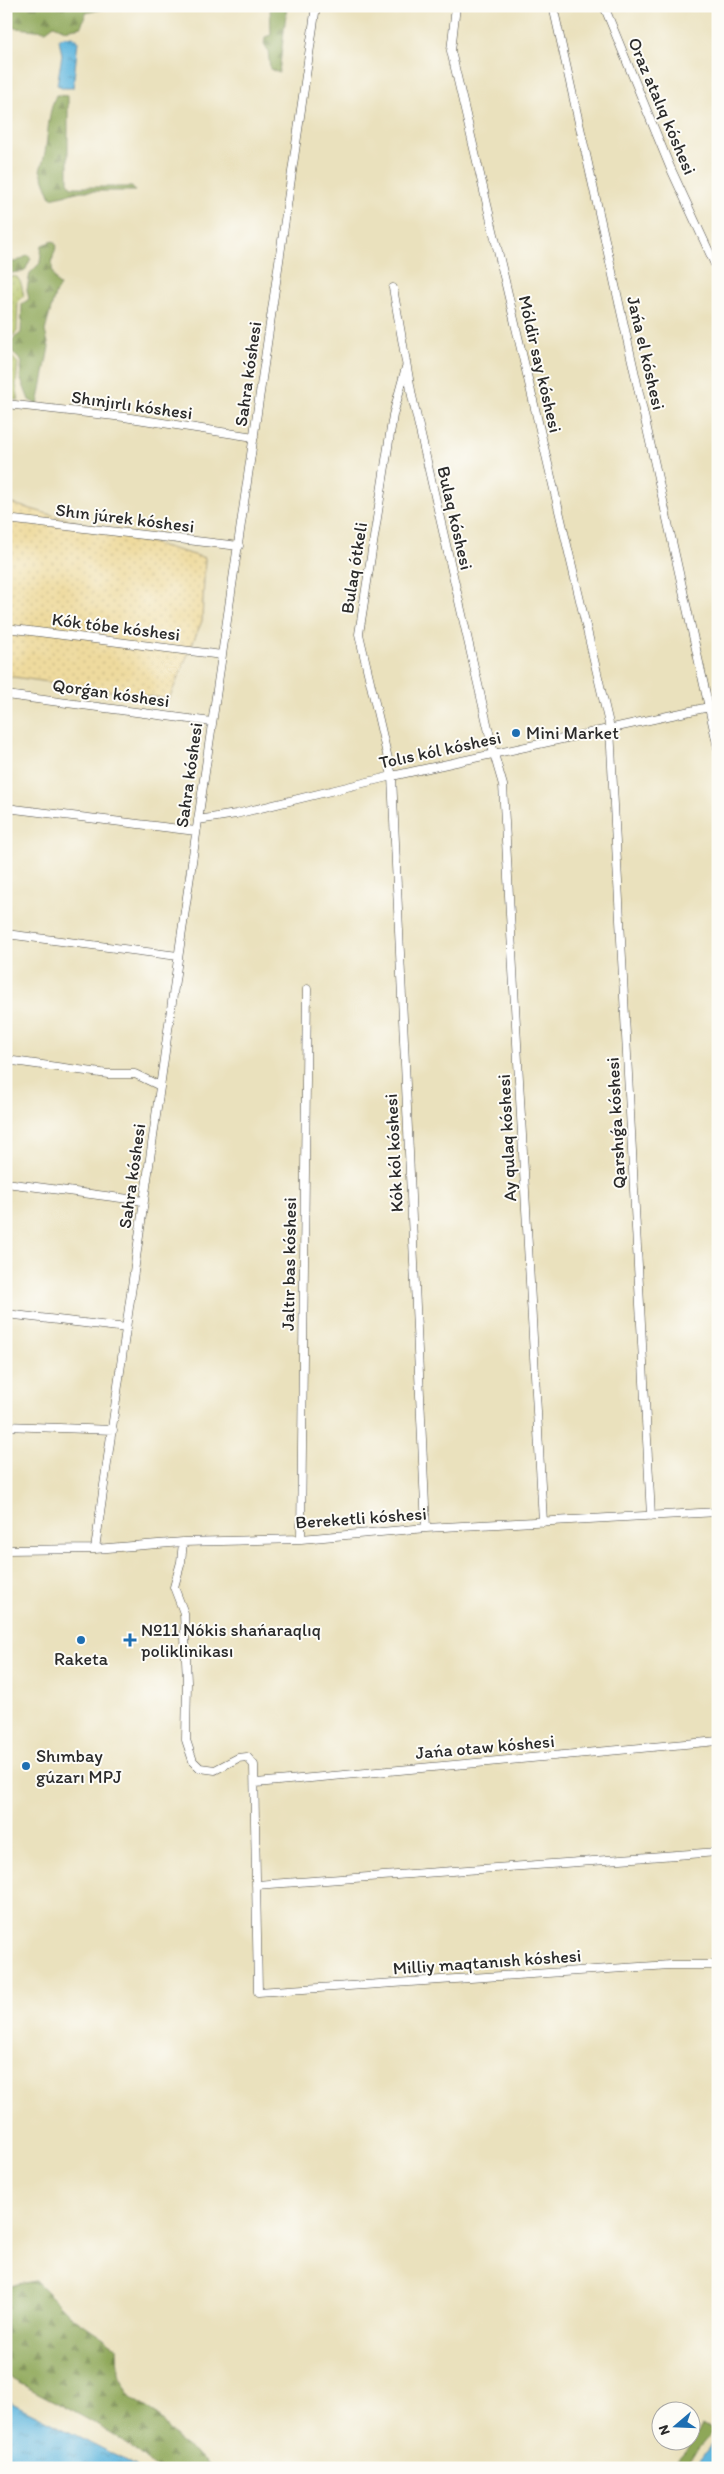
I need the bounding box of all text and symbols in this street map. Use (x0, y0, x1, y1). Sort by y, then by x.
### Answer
street label: Oraz atalıq kóshesi (623, 34, 701, 178)
street label: Móldir say kóshesi (514, 293, 566, 435)
street label: Jańa el kóshesi (622, 294, 670, 412)
street label: Sahra kóshesi (230, 320, 266, 428)
street label: Shınjırlı kóshesi (70, 386, 194, 424)
street label: Bulaq kóshesi (432, 464, 478, 572)
street label: Shın júrek kóshesi (54, 499, 196, 537)
street label: Bulaq ótkeli (336, 521, 372, 615)
street label: Kók tóbe kóshesi (51, 608, 181, 646)
street label: Qorǵan kóshesi (51, 674, 171, 712)
street label: Sahra kóshesi (171, 721, 207, 829)
place label: Mini Market (526, 722, 619, 744)
street label: Tolıs kól kóshesi (377, 726, 503, 774)
marker: Mini Market (510, 727, 522, 739)
street label: Qarshıǵa kóshesi (602, 1057, 630, 1189)
street label: Ay qulaq kóshesi (493, 1074, 521, 1202)
street label: Kók kól kóshesi (380, 1093, 408, 1213)
street label: Sahra kóshesi (114, 1122, 150, 1230)
street label: Jaltır bas kóshesi (277, 1197, 301, 1331)
street label: Bereketli kóshesi (295, 1502, 427, 1534)
place label: №11 Nókis shańaraqlıq poliklinikası (141, 1619, 321, 1662)
marker: №11 Nókis shańaraqlıq poliklinikası (123, 1633, 137, 1647)
marker: Raketa (75, 1634, 87, 1646)
place label: Raketa (54, 1648, 109, 1670)
street label: Jańa otaw kóshesi (415, 1730, 555, 1764)
place label: Shımbay gúzarı MPJ (36, 1745, 122, 1788)
marker: Shımbay gúzarı MPJ (20, 1760, 32, 1772)
street label: Milliy maqtanısh kóshesi (392, 1944, 582, 1980)
north arrow (652, 2402, 702, 2452)
text: N (655, 2423, 674, 2437)

